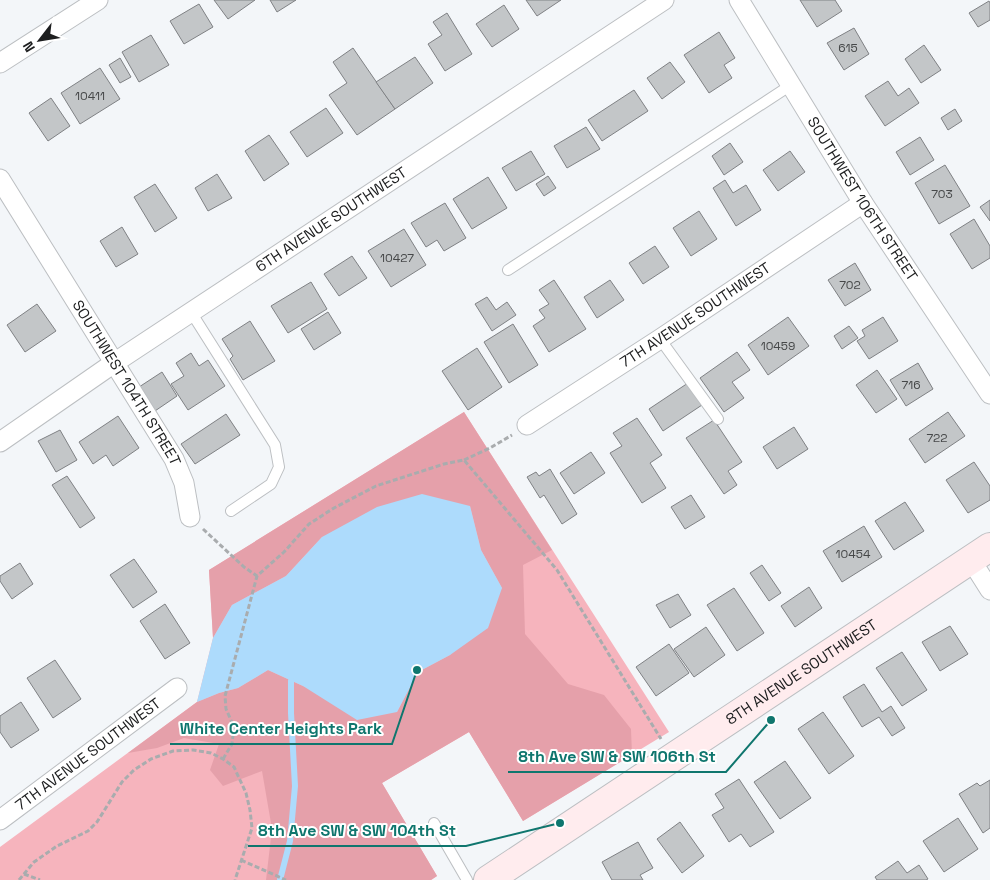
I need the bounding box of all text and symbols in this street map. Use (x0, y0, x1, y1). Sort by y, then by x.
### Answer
north arrow (15, 15, 65, 65)
text: N (19, 38, 39, 55)
house number: 615 (838, 40, 858, 56)
house number: 10411 (75, 88, 105, 104)
street label: SOUTHWEST 106TH STREET (804, 113, 922, 284)
street label: 6TH AVENUE SOUTHWEST (252, 162, 410, 276)
house number: 703 (931, 186, 953, 202)
house number: 10427 (380, 250, 414, 266)
street label: 7TH AVENUE SOUTHWEST (616, 258, 774, 371)
house number: 702 (839, 277, 861, 293)
street label: SOUTHWEST 104TH STREET (69, 296, 186, 468)
house number: 10459 (761, 338, 795, 354)
house number: 716 (901, 377, 921, 393)
house number: 722 (926, 430, 948, 446)
house number: 10454 (836, 546, 871, 562)
street label: 8TH AVENUE SOUTHWEST (722, 615, 880, 729)
street label: 7TH AVENUE SOUTHWEST (11, 693, 164, 814)
callout: White Center Heights Park (170, 713, 392, 744)
text: White Center Heights Park (180, 718, 382, 739)
callout: 8th Ave SW & SW 106th St (508, 741, 726, 772)
text: 8th Ave SW & SW 106th St (518, 746, 716, 767)
callout: 8th Ave SW & SW 104th St (248, 815, 466, 846)
text: 8th Ave SW & SW 104th St (258, 820, 456, 841)

